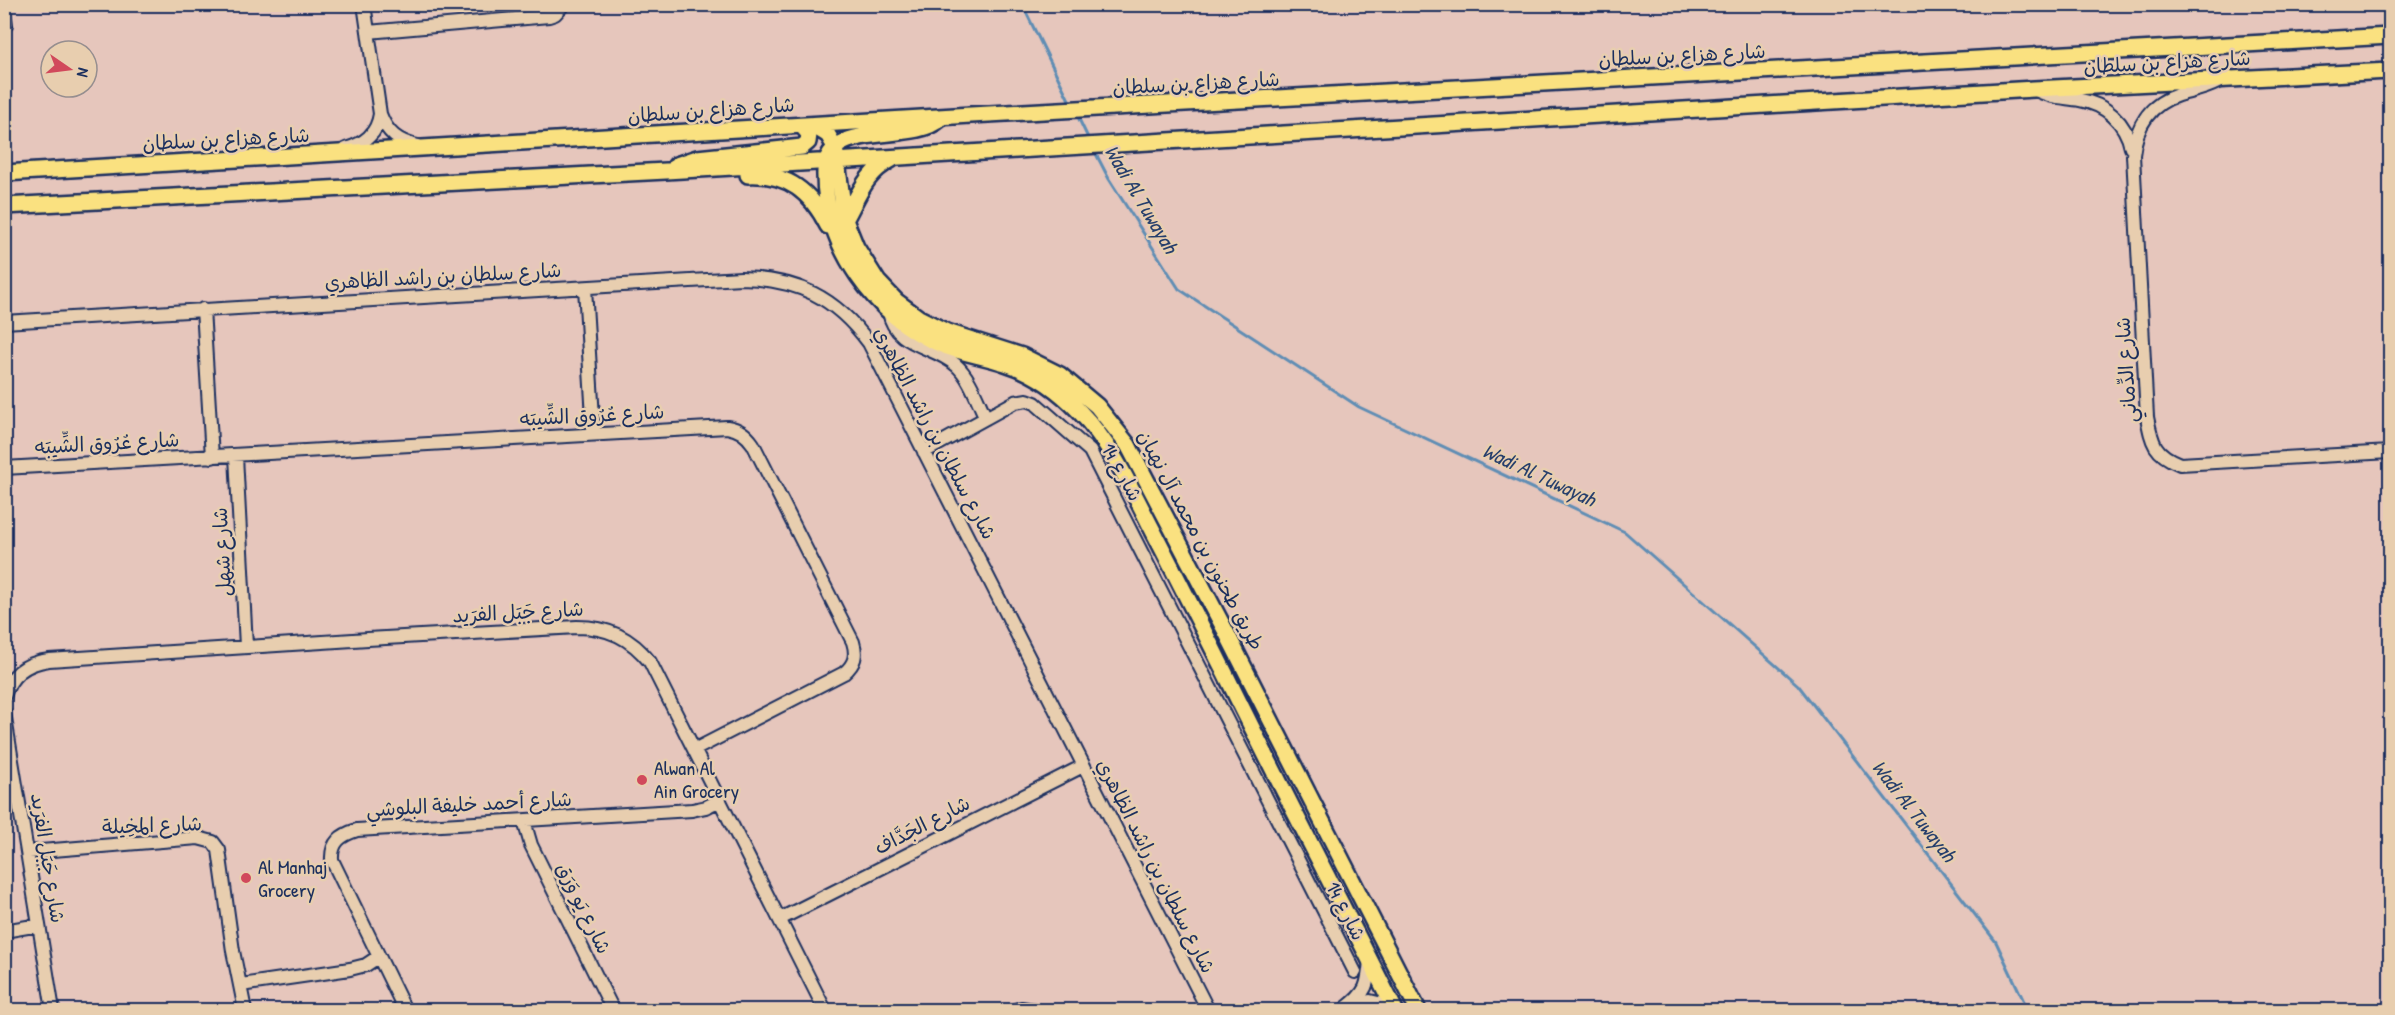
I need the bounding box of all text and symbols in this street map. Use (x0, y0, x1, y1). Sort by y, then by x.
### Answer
street label: شارع هزاع بن سلطان (1598, 37, 1766, 73)
north arrow (39, 39, 99, 99)
street label: شارع هزاع بن سلطان (2083, 44, 2251, 80)
street label: شارع هزاع بن سلطان (1112, 65, 1280, 101)
text: N (72, 66, 95, 80)
street label: شارع هزاع بن سلطان (626, 90, 796, 130)
street label: شارع هزاع بن سلطان (142, 121, 310, 157)
water label: Wadi Al Tuwayah (1098, 139, 1186, 259)
street label: شارع سلطان بن راشد الظاهري (324, 256, 562, 297)
street label: شارع الدِّماني (2108, 316, 2148, 424)
street label: شارع سلطان بن راشد الظاهري (866, 322, 1003, 545)
street label: شارع عُرُوق الشِّيبَه (519, 397, 665, 433)
street label: شارع عُرُوق الشِّيبَه (34, 425, 180, 461)
street label: طريق طحنون بن محمد آل نهيان (1131, 425, 1271, 655)
water label: Wadi Al Tuwayah (1478, 436, 1602, 514)
street label: شارع 14 (1095, 438, 1149, 506)
street label: شارع شهل (206, 507, 238, 597)
street label: شارع جَبَل الفرَيد (452, 595, 584, 629)
place label: Alwan Al Ain Grocery (654, 754, 739, 804)
street label: شارع سلطان بن راشد الظاهري (1089, 754, 1222, 978)
water label: Wadi Al Tuwayah (1866, 754, 1964, 868)
marker: Alwan Al Ain Grocery (635, 773, 649, 787)
street label: شارع أحمد خليفة البلوشي (365, 785, 573, 827)
street label: شارع الجَدَّاف (869, 789, 975, 861)
street label: شارع جَبَل الفرَيد (24, 791, 72, 925)
street label: شارع المخِيلة (102, 809, 202, 841)
place label: Al Manhaj Grocery (258, 853, 327, 903)
street label: شارع يَو وَرَق (550, 858, 618, 958)
marker: Al Manhaj Grocery (239, 871, 253, 885)
street label: شارع 14 (1319, 877, 1373, 945)

